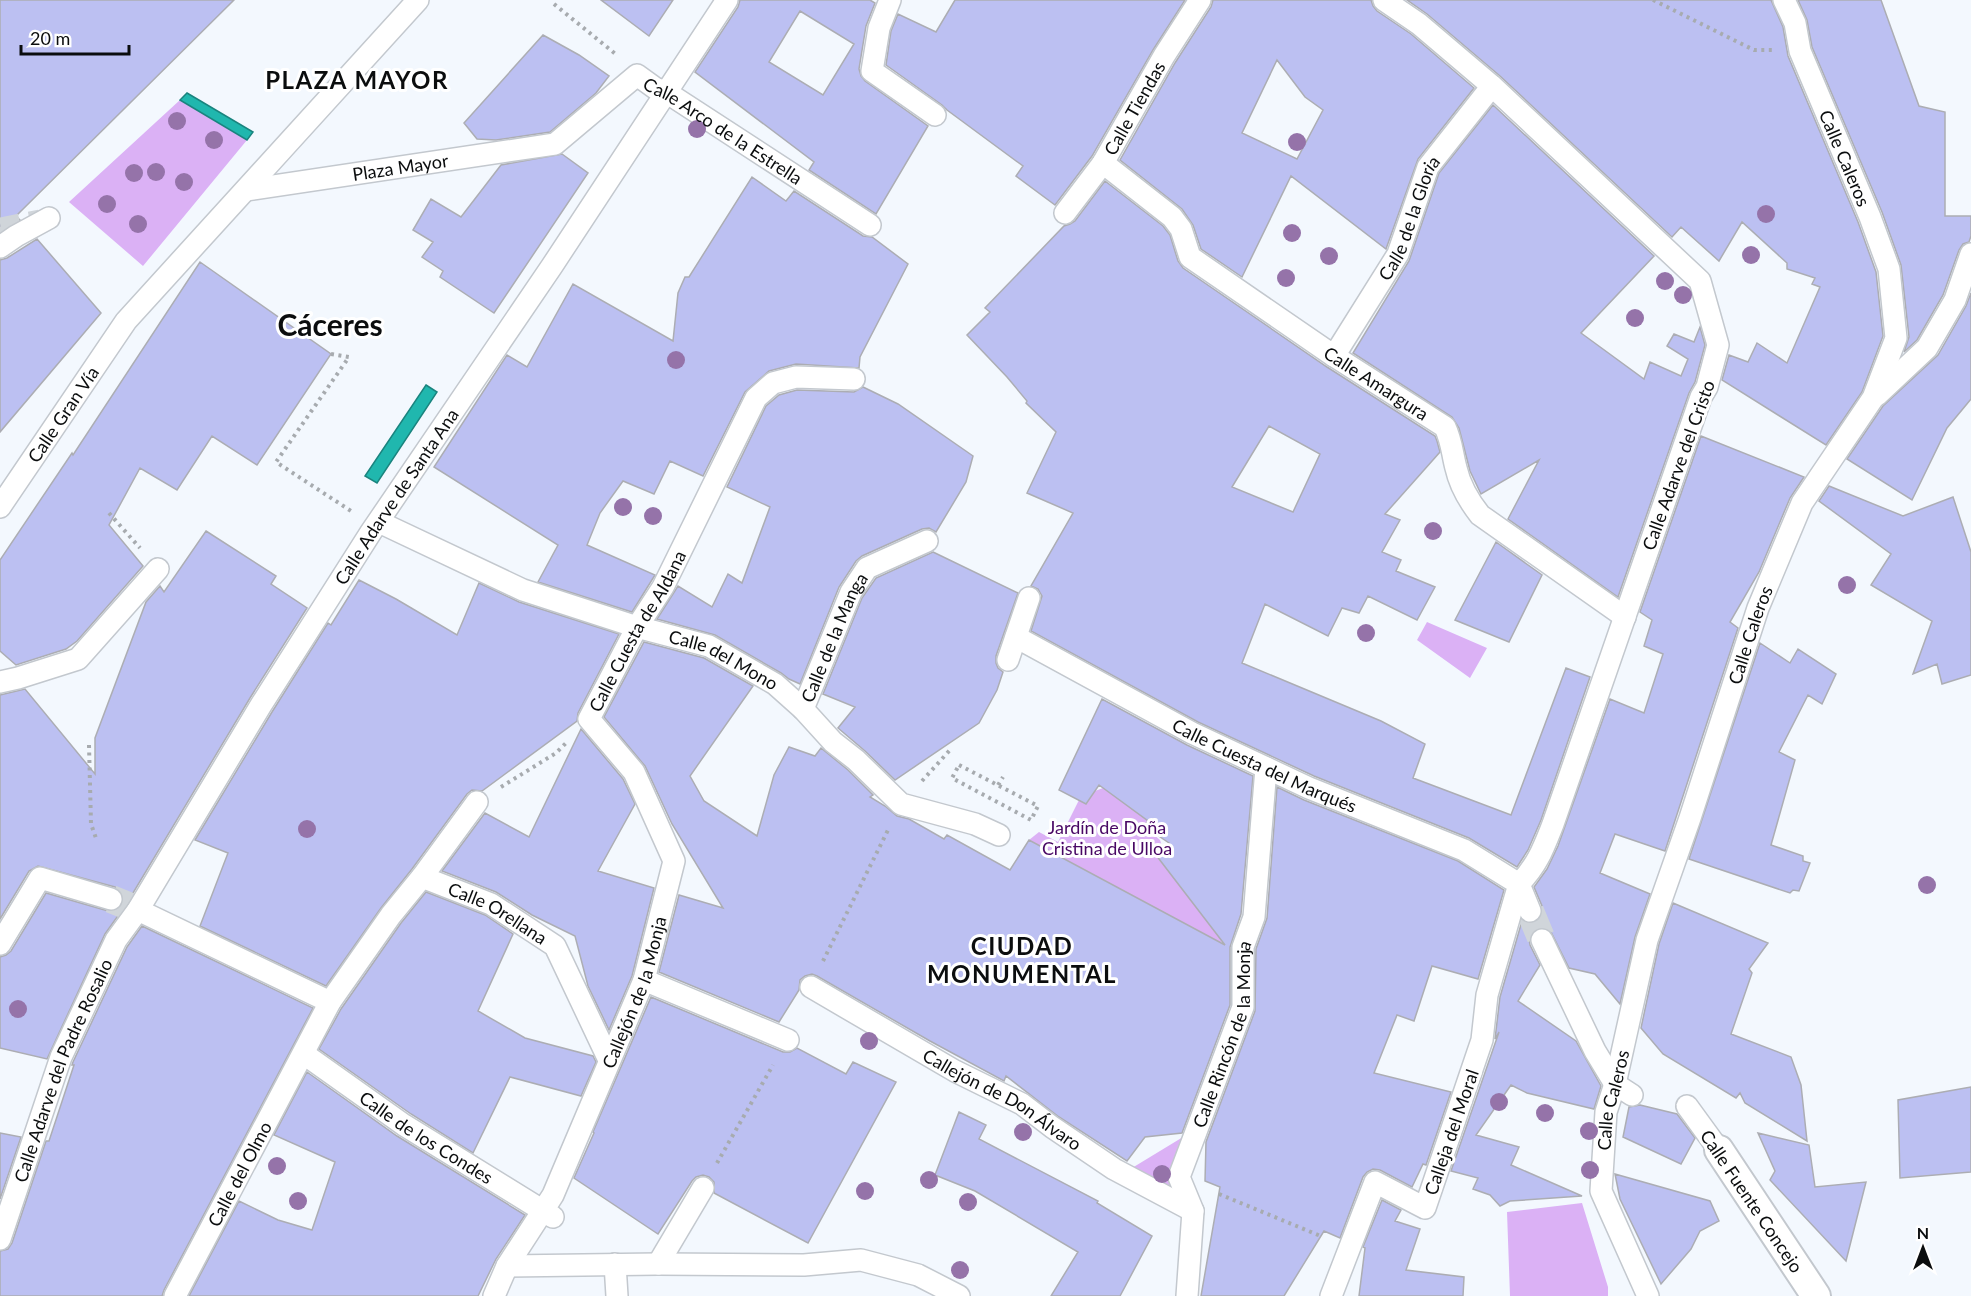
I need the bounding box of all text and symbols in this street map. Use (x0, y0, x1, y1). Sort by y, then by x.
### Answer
scale bar (21, 18, 129, 56)
text: 20 m (30, 27, 70, 49)
street label: Calle Tiendas (1099, 57, 1170, 159)
district label: PLAZA MAYOR (265, 65, 449, 94)
street label: Calle Arco de la Estrella (639, 72, 807, 189)
street label: Calle Caleros (1815, 107, 1875, 210)
street label: Plaza Mayor (351, 149, 450, 185)
street label: Calle de la Gloria (1373, 151, 1444, 284)
district label: Cáceres (277, 306, 383, 342)
street label: Calle Amargura (1320, 341, 1433, 425)
street label: Calle Gran Vía (23, 362, 103, 466)
street label: Calle Adarve del Cristo (1637, 377, 1719, 553)
street label: Calle Adarve de Santa Ana (329, 404, 463, 589)
street label: Calle Cuesta de Aldana (584, 547, 690, 715)
street label: Calle de la Manga (796, 568, 872, 706)
street label: Calle Caleros (1723, 582, 1777, 687)
street label: Calle del Mono (666, 625, 782, 694)
street label: Calle Cuesta del Marqués (1169, 713, 1360, 817)
park label: Jardín de Doña Cristina de Ulloa (1042, 816, 1172, 859)
street label: Calle Orellana (445, 877, 551, 949)
street label: Callejón de la Monja (597, 914, 671, 1072)
district label: CIUDAD MONUMENTAL (927, 931, 1117, 988)
street label: Calle Rincón de la Monja (1188, 937, 1256, 1131)
street label: Calle Adarve del Padre Rosalio (9, 955, 117, 1185)
street label: Callejón de Don Álvaro (919, 1044, 1086, 1155)
street label: Calle Caleros (1593, 1048, 1633, 1151)
street label: Calleja del Moral (1419, 1066, 1483, 1198)
street label: Calle de los Condes (355, 1086, 497, 1188)
street label: Calle del Olmo (203, 1118, 276, 1230)
street label: Calle Fuente Concejo (1696, 1125, 1808, 1277)
north arrow (1893, 1218, 1953, 1278)
text: N (1917, 1223, 1929, 1242)

